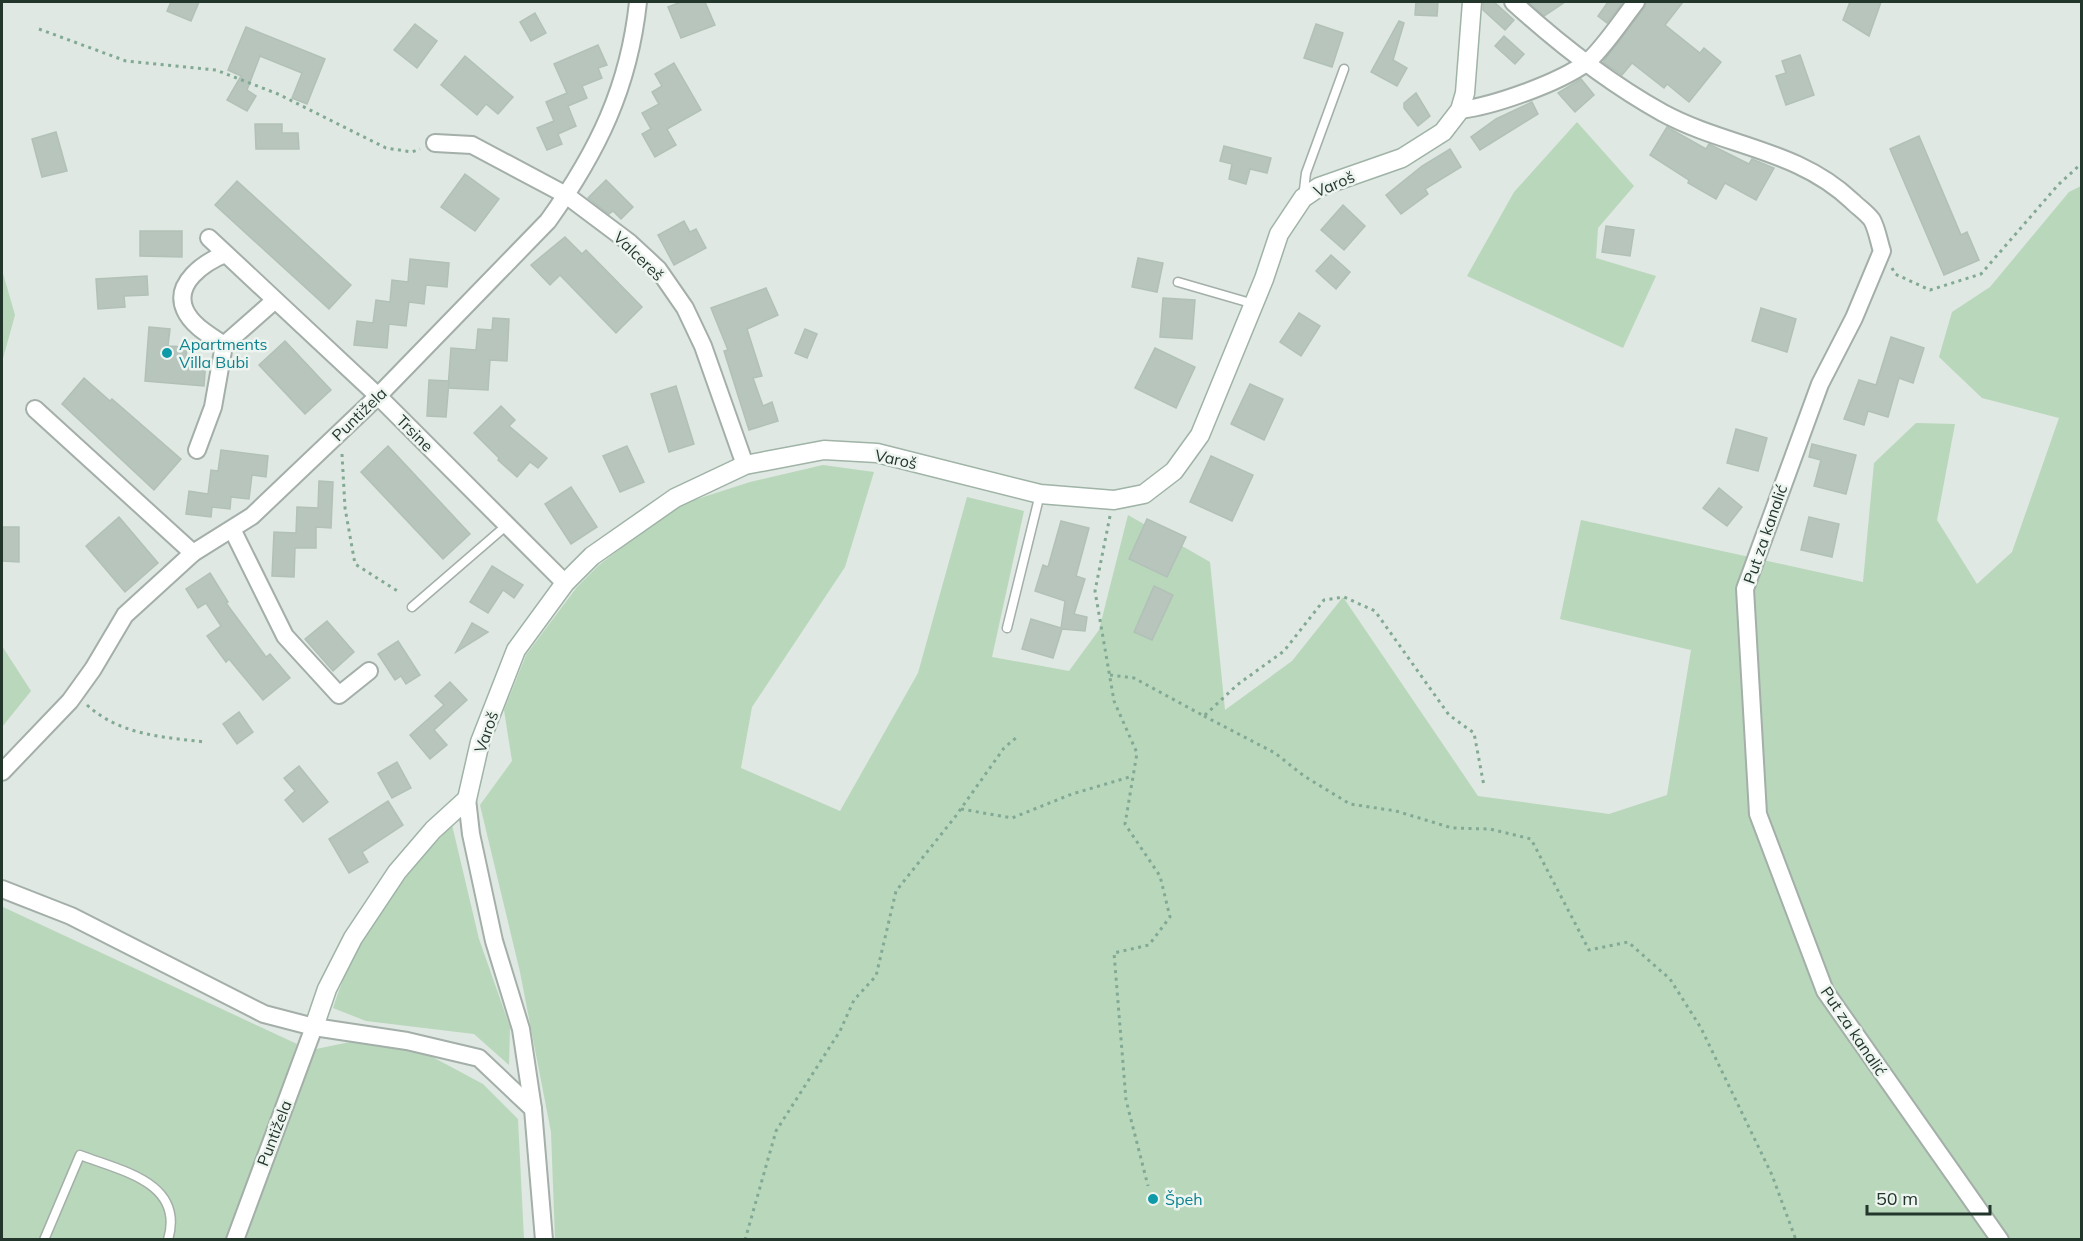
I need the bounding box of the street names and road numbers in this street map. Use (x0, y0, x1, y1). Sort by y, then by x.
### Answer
street label: Varoš (1310, 166, 1358, 202)
street label: Valcereš (610, 227, 668, 285)
street label: Puntižela (327, 383, 391, 445)
street label: Trsine (392, 410, 438, 456)
street label: Varoš (873, 445, 919, 473)
street label: Put za kanalić (1739, 482, 1791, 586)
street label: Varoš (470, 709, 502, 755)
street label: Put za kanalić (1817, 982, 1891, 1080)
street label: Puntižela (252, 1097, 296, 1169)

